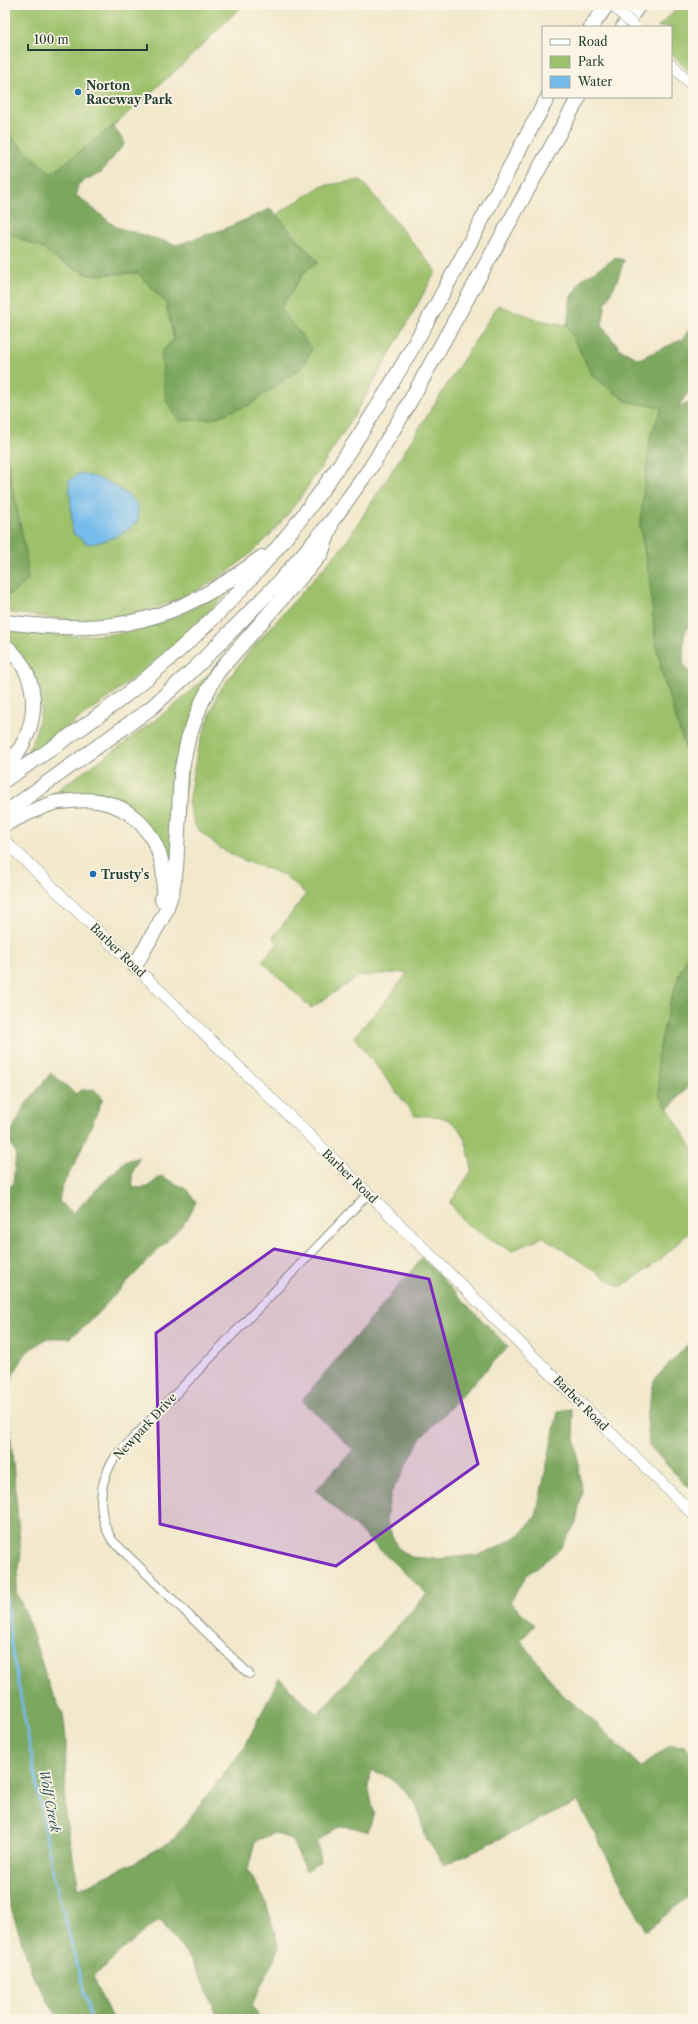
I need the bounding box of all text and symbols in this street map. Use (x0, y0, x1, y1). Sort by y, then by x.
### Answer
scale bar (28, 26, 147, 52)
legend (542, 26, 672, 98)
text: 100 m (34, 32, 69, 47)
text: Road (578, 34, 608, 49)
text: Park (578, 54, 605, 69)
text: Water (577, 74, 612, 89)
place label: Norton Raceway Park (86, 78, 173, 107)
marker: Norton Raceway Park (73, 87, 83, 97)
place label: Trusty's (101, 867, 150, 882)
marker: Trusty's (88, 869, 98, 879)
street label: Barber Road (87, 920, 149, 981)
street label: Barber Road (319, 1146, 381, 1207)
street label: Barber Road (550, 1372, 612, 1434)
street label: Newpark Drive (110, 1389, 180, 1463)
water label: Wolf Creek (36, 1768, 64, 1834)

